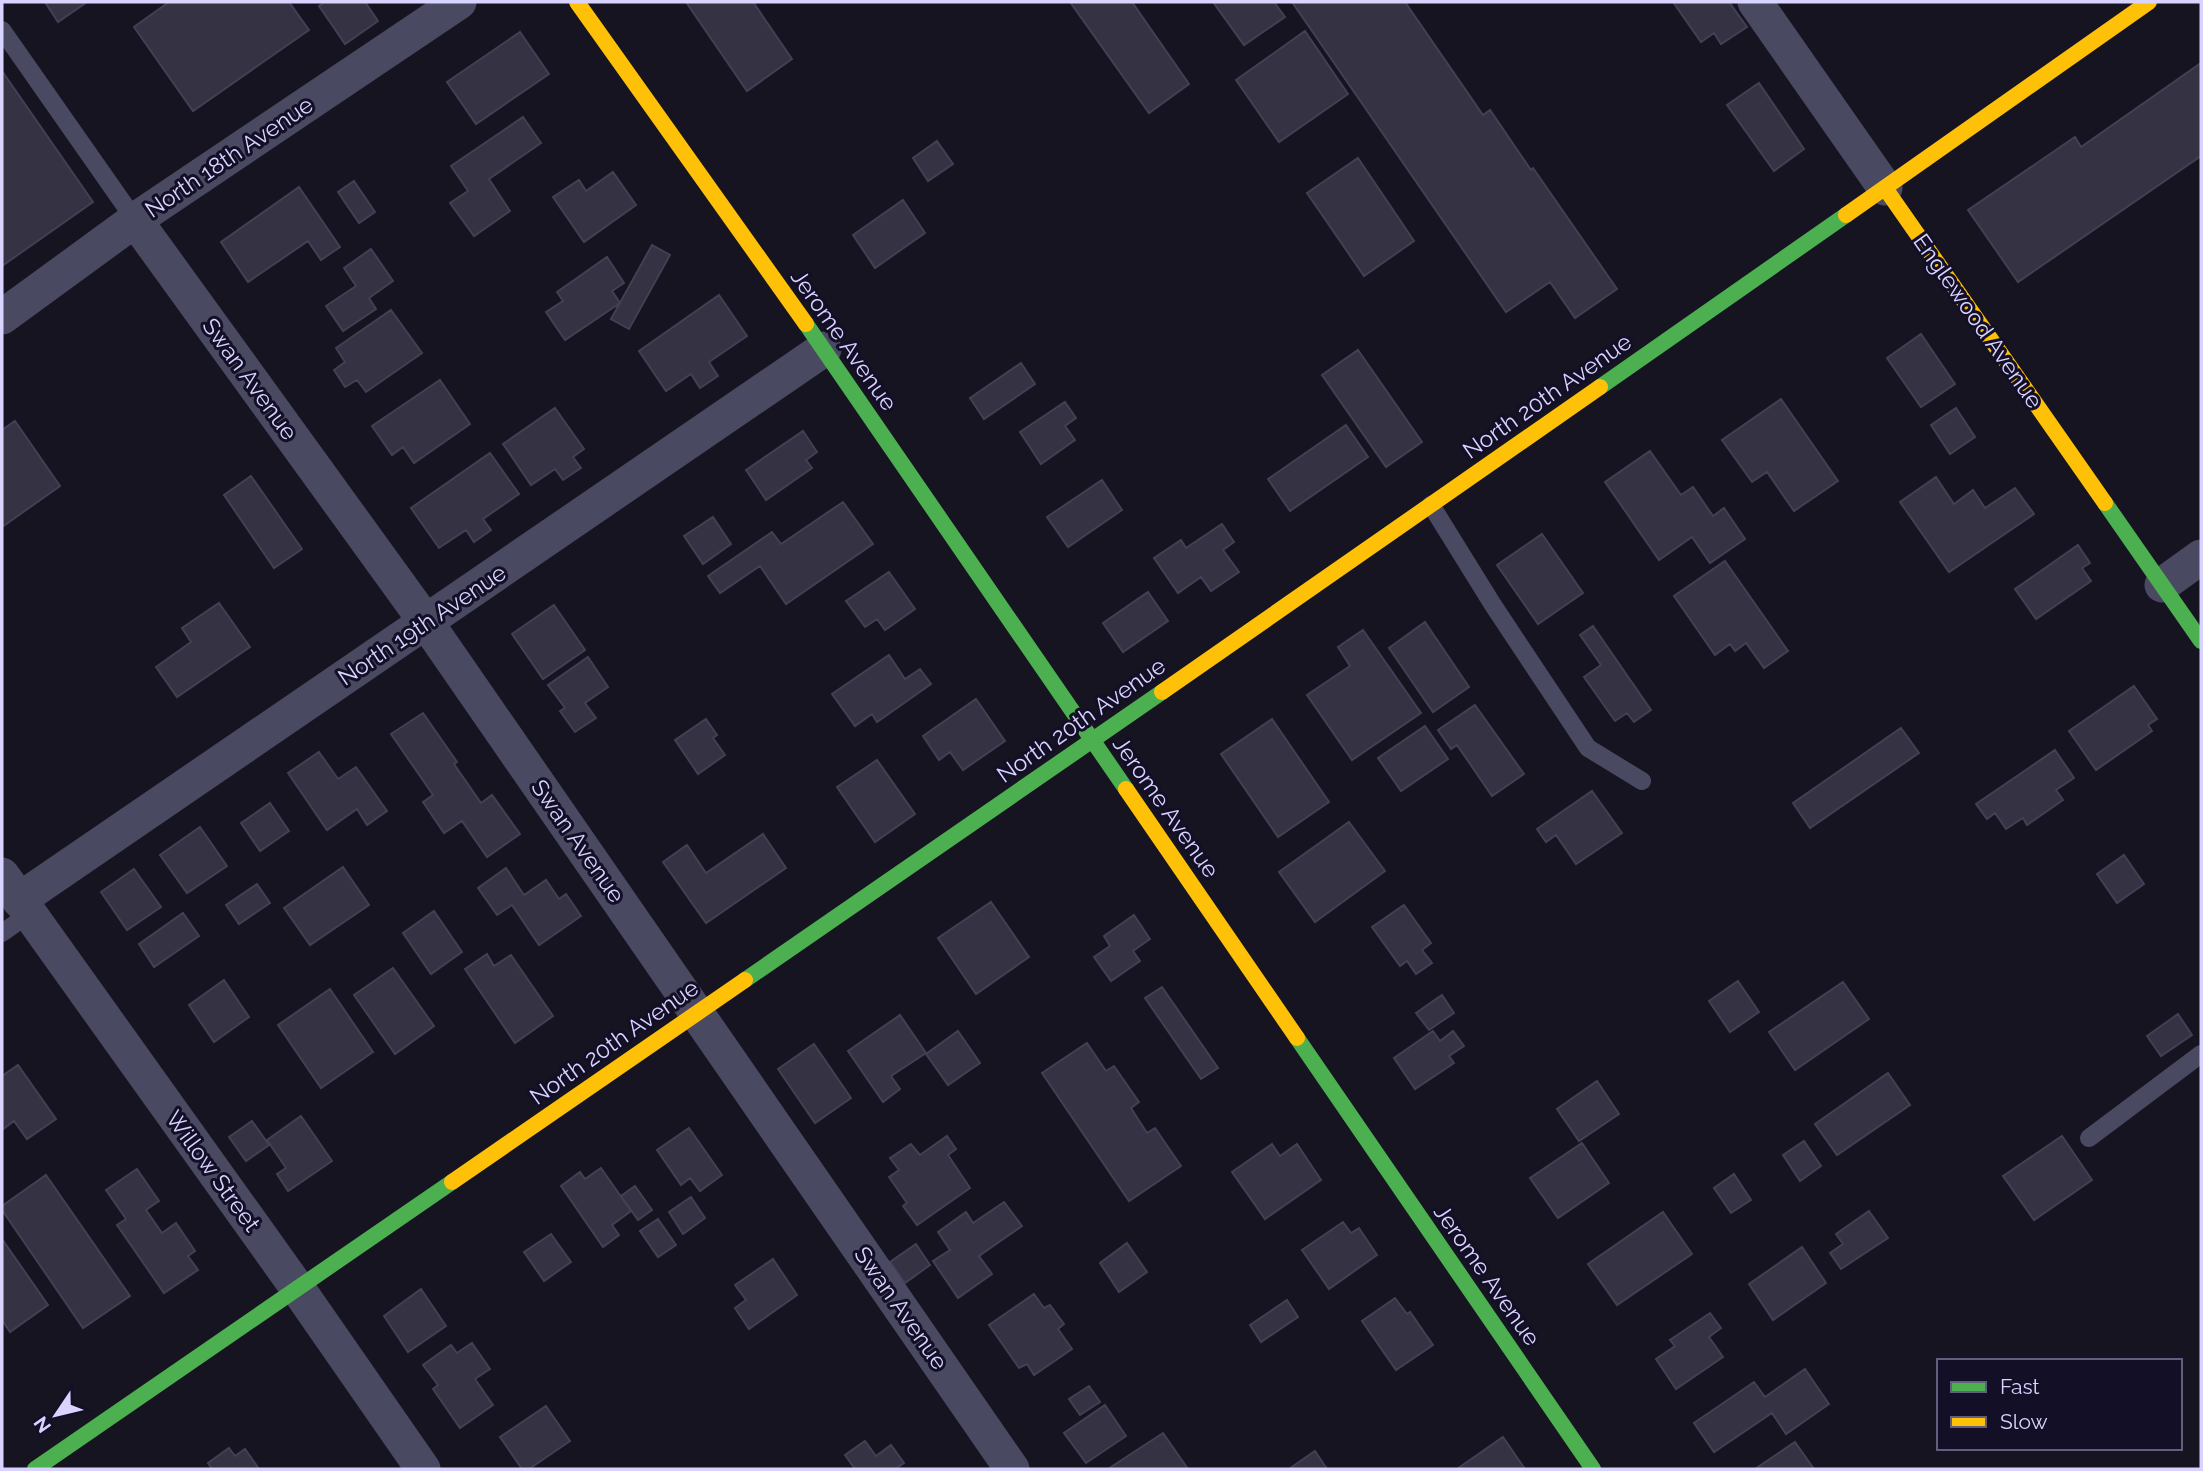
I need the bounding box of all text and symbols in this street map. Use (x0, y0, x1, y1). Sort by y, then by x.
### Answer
street label: North 18th Avenue (140, 90, 318, 223)
street label: Englewood Avenue (1908, 228, 2049, 413)
street label: Jerome Avenue (786, 264, 903, 416)
street label: Swan Avenue (197, 313, 304, 445)
street label: North 20th Avenue (1457, 327, 1636, 464)
street label: North 19th Avenue (333, 558, 511, 691)
street label: North 20th Avenue (991, 651, 1170, 788)
street label: Jerome Avenue (1108, 731, 1225, 883)
street label: Swan Avenue (526, 774, 631, 907)
street label: North 20th Avenue (524, 973, 703, 1110)
street label: Willow Street (161, 1105, 266, 1237)
street label: Jerome Avenue (1429, 1199, 1546, 1351)
street label: Swan Avenue (849, 1241, 954, 1374)
legend (1937, 1359, 2182, 1450)
text: Fast (2000, 1374, 2040, 1399)
north arrow (21, 1380, 91, 1450)
text: Slow (2000, 1409, 2048, 1434)
text: N (29, 1413, 55, 1437)

